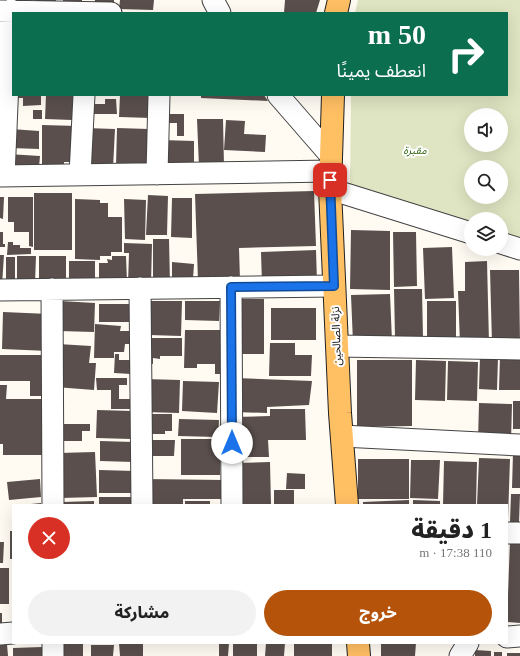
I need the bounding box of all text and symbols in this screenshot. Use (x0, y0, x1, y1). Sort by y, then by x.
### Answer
text: 50 m (368, 19, 426, 50)
icon: right (440, 28, 492, 80)
text: انعطف يمينًا (337, 61, 426, 81)
map controls (464, 108, 508, 256)
button: sound (464, 108, 508, 152)
park label: مقبرة (403, 144, 427, 157)
button: search (464, 160, 508, 204)
pin (313, 163, 347, 197)
icon: arrive (319, 169, 341, 191)
button: layers (464, 212, 508, 256)
street label: نزلة الصالحين (329, 306, 344, 366)
position arrow (211, 422, 253, 464)
button: close (28, 517, 70, 559)
text: 1 دقيقة (411, 517, 492, 543)
text: 110 m · 17:38 (419, 545, 492, 560)
button: مشاركة (28, 590, 256, 636)
button: خروج (264, 590, 492, 636)

